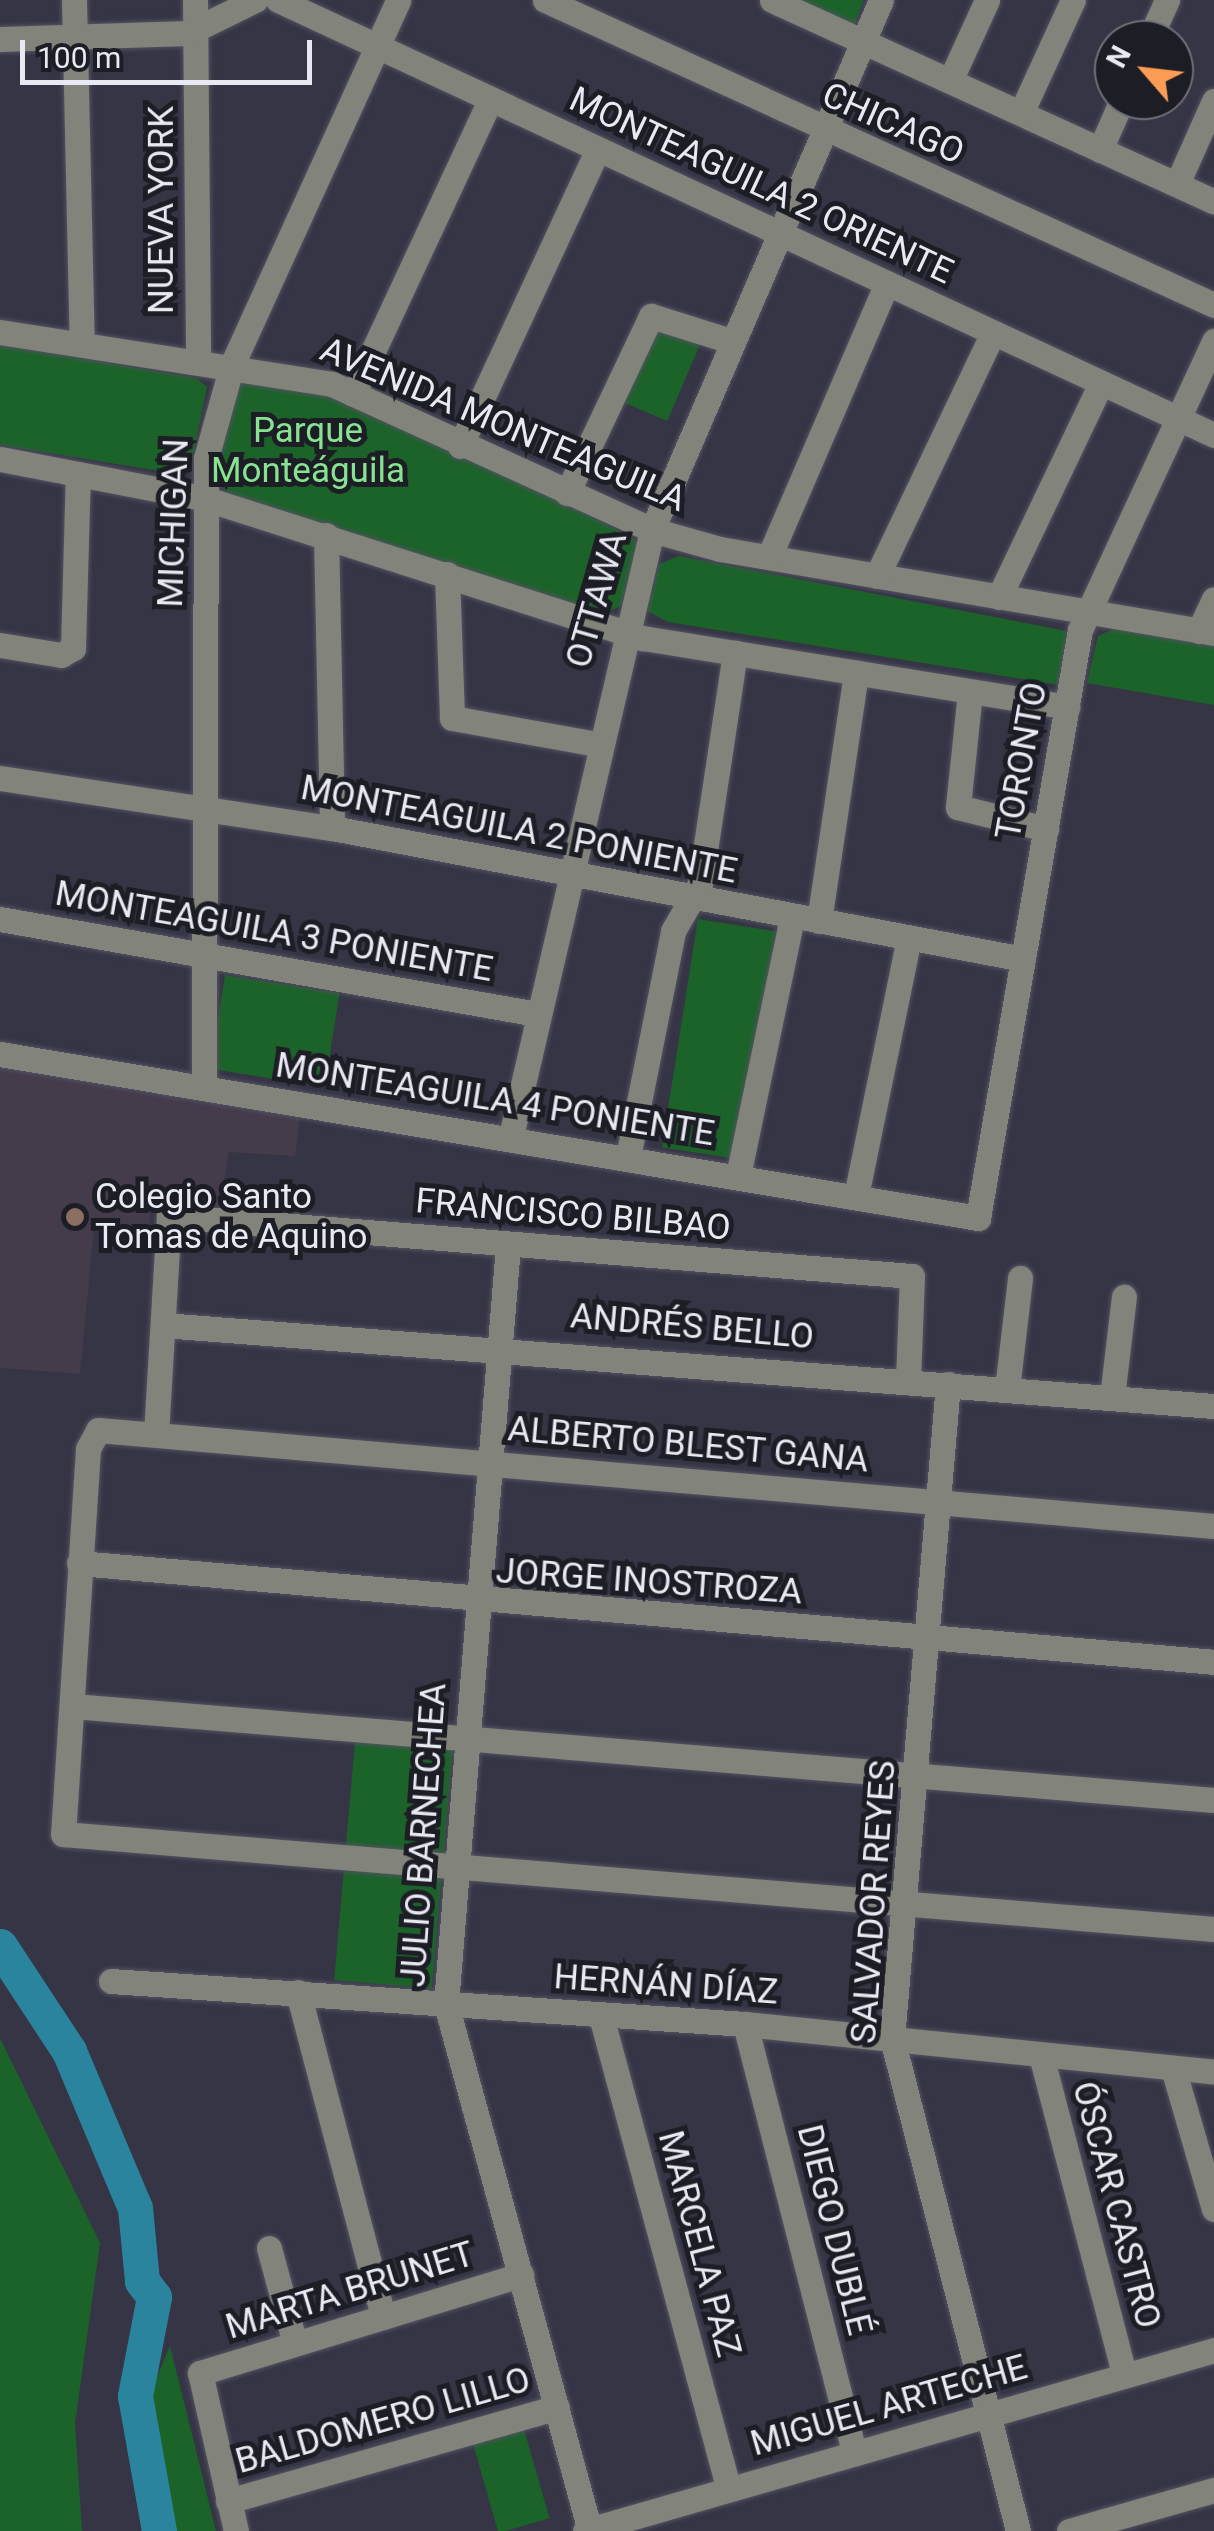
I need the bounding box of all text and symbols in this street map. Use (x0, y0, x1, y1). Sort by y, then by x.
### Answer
scale bar (25, 20, 318, 82)
north arrow (1094, 20, 1194, 120)
text: 100 m (37, 40, 121, 75)
text: N (1100, 40, 1138, 73)
street label: CHICAGO (816, 74, 970, 174)
street label: MONTEAGUILA 2 ORIENTE (563, 79, 959, 293)
street label: NUEVA YORK (141, 106, 183, 314)
street label: AVENIDA MONTEAGUILA (314, 329, 692, 521)
park label: Parque Monteáguila (211, 410, 405, 492)
street label: MICHIGAN (150, 438, 198, 608)
street label: OTTAWA (558, 527, 636, 673)
street label: TORONTO (988, 679, 1056, 843)
street label: MONTEAGUILA 2 PONIENTE (297, 767, 741, 893)
street label: MONTEAGUILA 3 PONIENTE (52, 873, 496, 991)
street label: MONTEAGUILA 4 PONIENTE (273, 1045, 717, 1155)
place label: Colegio Santo Tomas de Aquino (95, 1176, 367, 1258)
street label: FRANCISCO BILBAO (414, 1180, 732, 1250)
marker: Colegio Santo Tomas de Aquino (64, 1206, 86, 1228)
street label: ANDRÉS BELLO (569, 1295, 815, 1359)
street label: ALBERTO BLEST GANA (506, 1408, 870, 1482)
street label: JORGE INOSTROZA (494, 1550, 804, 1614)
street label: JULIO BARNECHEA (392, 1682, 456, 1988)
street label: SALVADOR REYES (843, 1759, 905, 2045)
street label: HERNÁN DÍAZ (552, 1956, 780, 2014)
street label: ÓSCAR CASTRO (1063, 2077, 1169, 2333)
street label: DIEGO DUBLÉ (788, 2121, 880, 2339)
street label: MARCELA PAZ (649, 2126, 749, 2362)
street label: MARTA BRUNET (221, 2233, 479, 2349)
street label: MIGUEL ARTECHE (746, 2346, 1032, 2466)
street label: BALDOMERO LILLO (231, 2359, 535, 2483)

